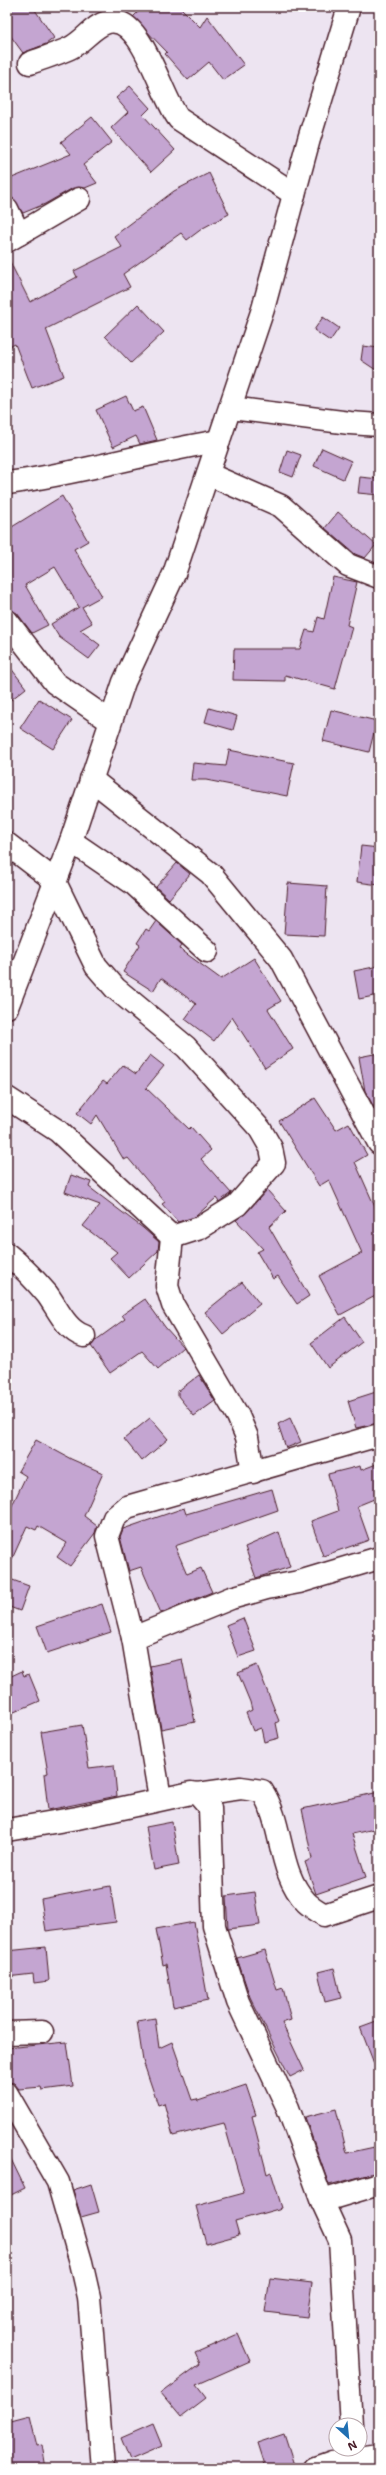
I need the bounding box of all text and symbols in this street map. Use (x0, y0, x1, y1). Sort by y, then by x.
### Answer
north arrow (328, 2417, 368, 2457)
text: N (345, 2437, 360, 2454)

